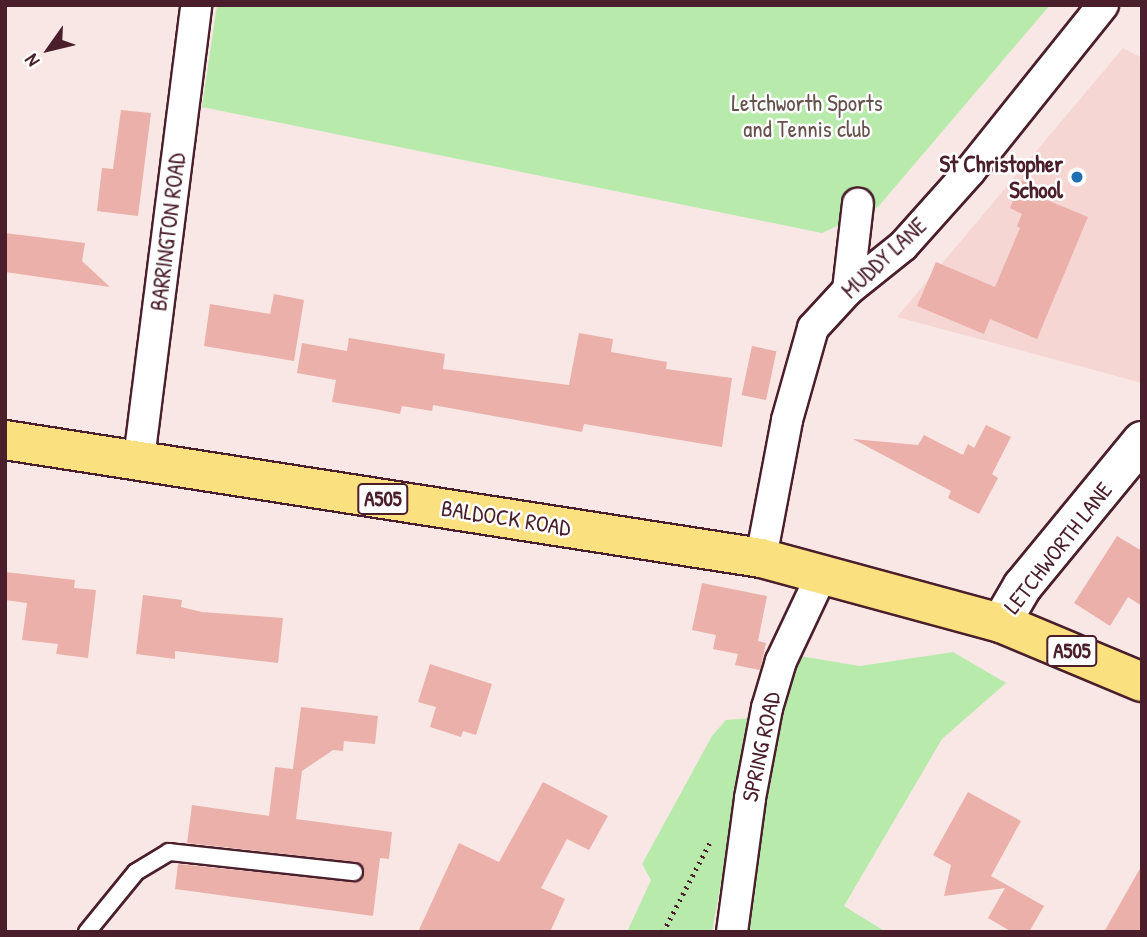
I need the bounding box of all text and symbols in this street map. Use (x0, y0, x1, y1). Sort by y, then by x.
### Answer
north arrow (14, 14, 84, 84)
text: N (18, 49, 45, 72)
park label: Letchworth Sports and Tennis club (731, 89, 883, 143)
place label: St Christopher School (939, 150, 1063, 204)
street label: BARRINGTON ROAD (145, 151, 191, 313)
marker: St Christopher School (1069, 169, 1085, 185)
street label: MUDDY LANE (836, 212, 932, 304)
street label: LETCHWORTH LANE (998, 477, 1118, 619)
road number: A505 (357, 482, 409, 516)
street label: BALDOCK ROAD (439, 494, 573, 542)
road number: A505 (1046, 634, 1098, 668)
street label: SPRING ROAD (736, 690, 786, 804)

